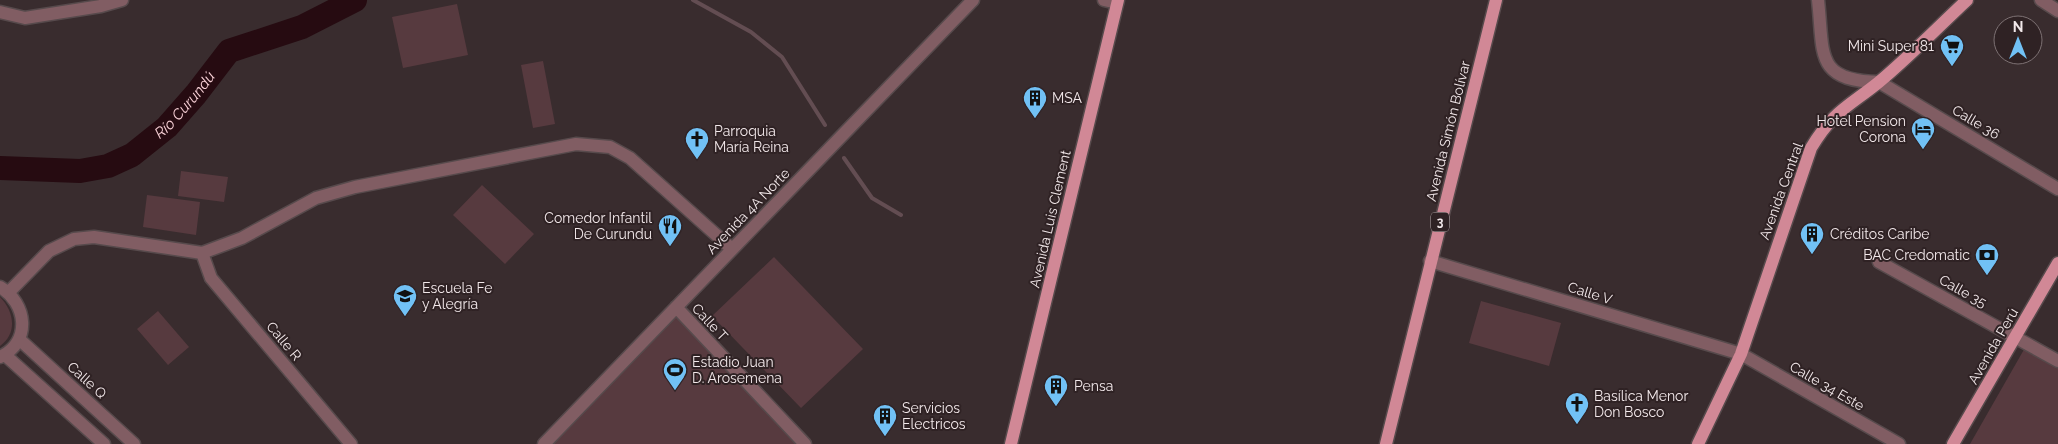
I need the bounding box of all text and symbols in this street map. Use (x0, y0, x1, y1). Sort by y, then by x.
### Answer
north arrow (1993, 15, 2043, 65)
text: N (2013, 19, 2023, 35)
supermarket icon: Mini Super 81 (1939, 33, 1965, 67)
place label: Mini Super 81 (1848, 38, 1934, 54)
street label: Avenida Simón Bolívar (1423, 59, 1473, 203)
water label: Río Curundú (151, 68, 219, 142)
building icon: MSA (1022, 85, 1048, 119)
place label: MSA (1052, 90, 1083, 106)
street label: Calle 36 (1949, 102, 2003, 142)
place label: Hotel Pension Corona (1817, 113, 1906, 145)
hotel icon: Hotel Pension Corona (1910, 116, 1936, 150)
place label: Parroquia María Reina (714, 123, 789, 155)
church icon: Parroquia María Reina (684, 126, 710, 160)
street label: Avenida Central (1756, 140, 1806, 242)
street label: Avenida Luis Clement (1026, 148, 1074, 289)
street label: Avenida 4A Norte (703, 165, 793, 257)
place label: Comedor Infantil De Curundu (544, 210, 652, 242)
road number: 3 (1431, 212, 1449, 232)
restaurant icon: Comedor Infantil De Curundu (657, 213, 683, 247)
building icon: Créditos Caribe (1799, 221, 1825, 255)
place label: Créditos Caribe (1830, 226, 1930, 242)
bank icon: BAC Credomatic (1974, 242, 2000, 276)
place label: BAC Credomatic (1863, 247, 1970, 263)
street label: Calle 35 (1936, 271, 1990, 311)
street label: Calle V (1566, 279, 1615, 307)
place label: Escuela Fe y Alegría (422, 280, 493, 312)
school or university icon: Escuela Fe y Alegría (392, 283, 418, 317)
street label: Calle T (689, 300, 731, 344)
street label: Avenida Perú (1965, 305, 2021, 387)
street label: Calle R (263, 318, 305, 364)
place label: Estadio Juan D. Arosemena (692, 354, 782, 386)
sports icon: Estadio Juan D. Arosemena (662, 357, 688, 391)
street label: Calle Q (64, 358, 110, 402)
street label: Calle 34 Este (1787, 358, 1867, 414)
building icon: Pensa (1043, 373, 1069, 407)
place label: Pensa (1074, 378, 1113, 394)
place label: Basílica Menor Don Bosco (1594, 388, 1688, 420)
church icon: Basílica Menor Don Bosco (1564, 391, 1590, 425)
place label: Servicios Electricos (902, 400, 966, 432)
building icon: Servicios Electricos (872, 403, 898, 437)

